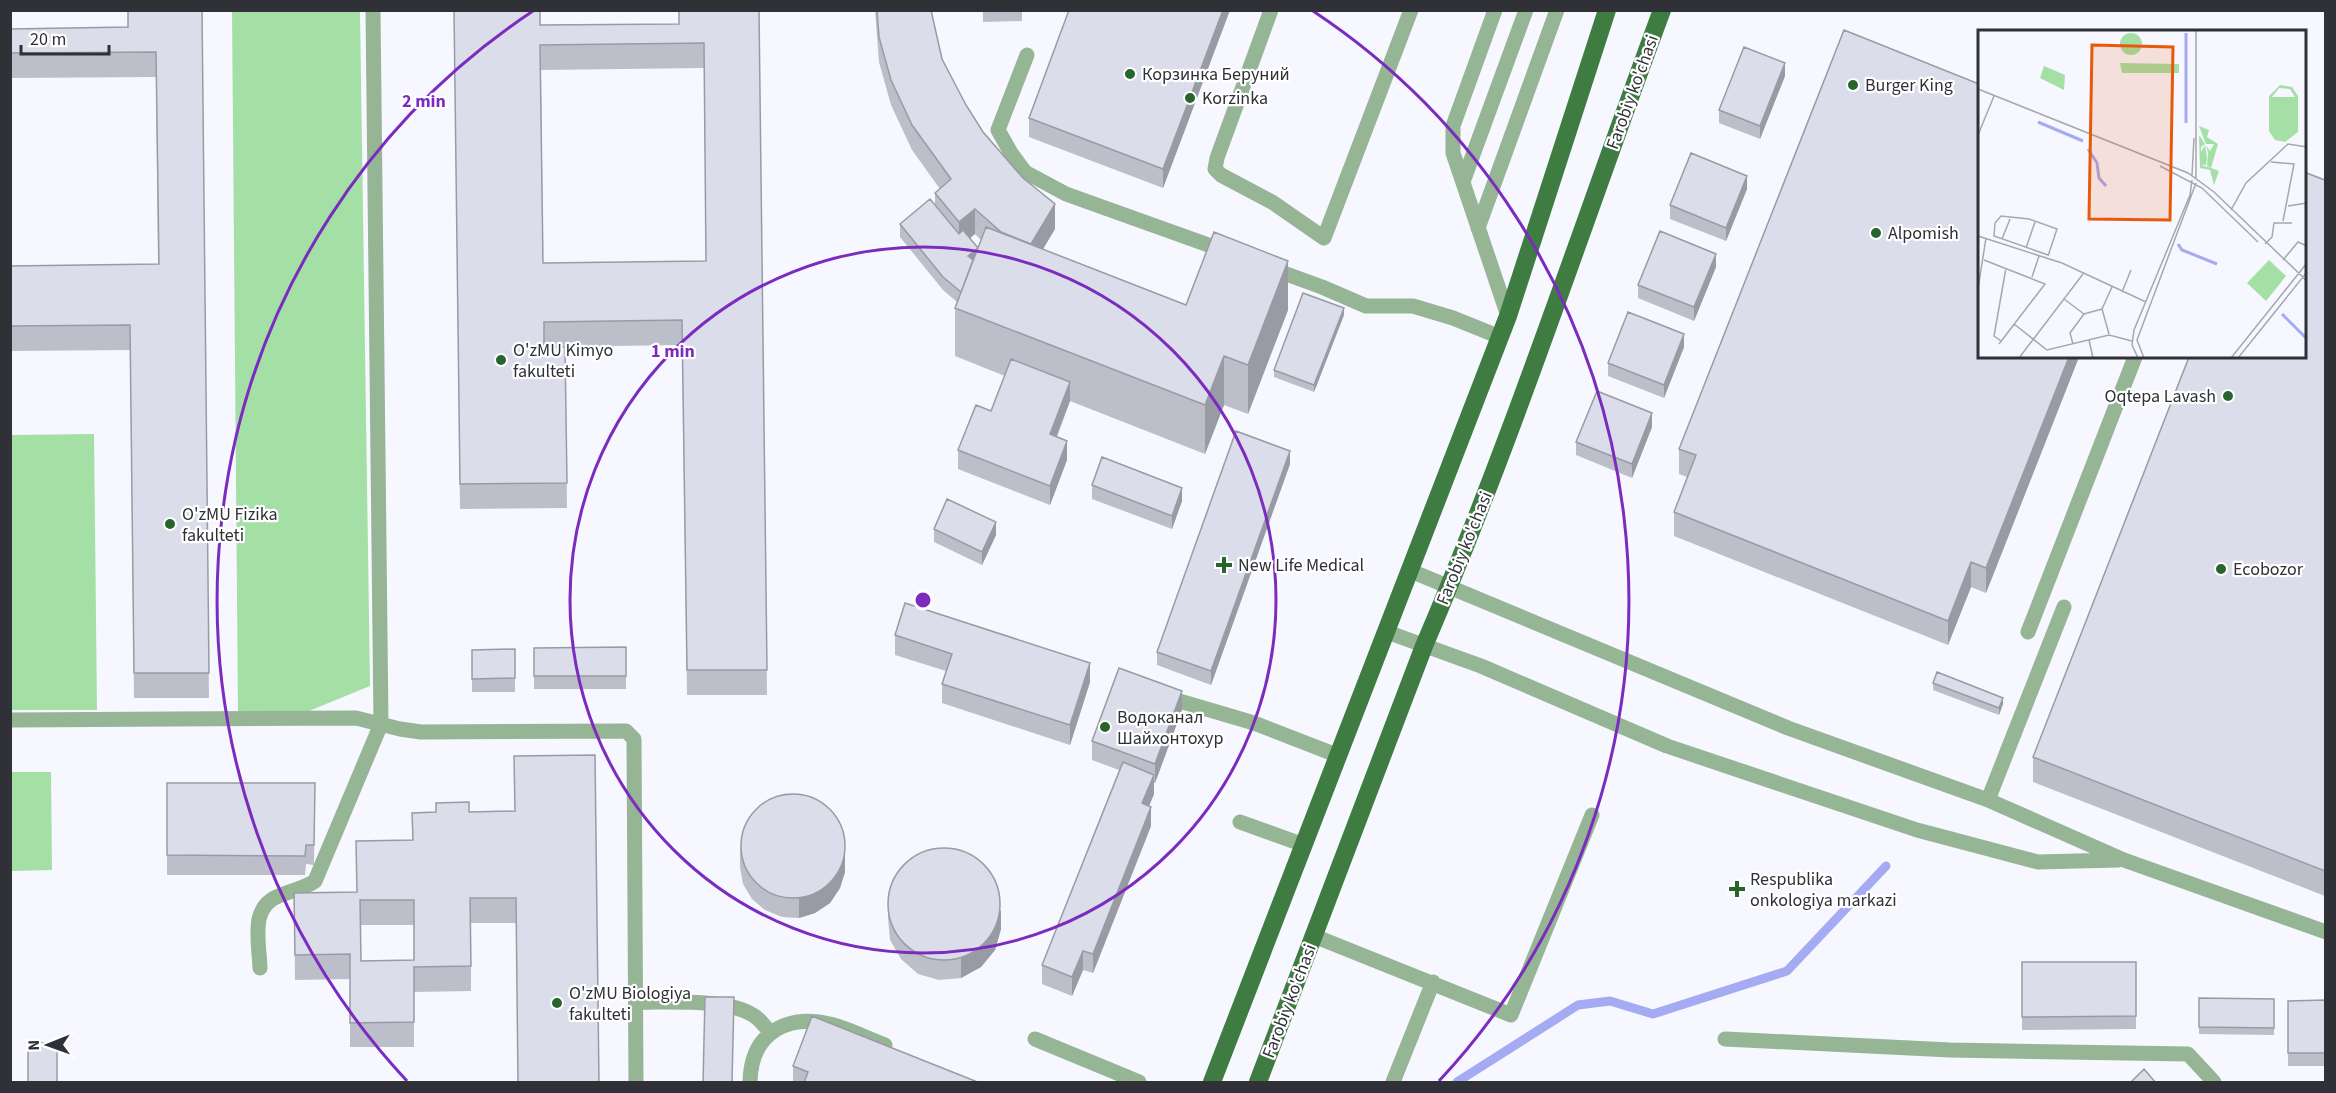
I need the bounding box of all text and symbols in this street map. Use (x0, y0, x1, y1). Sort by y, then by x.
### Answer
scale bar (21, 18, 110, 56)
text: 20 m (30, 27, 66, 52)
inset map (1978, 30, 2306, 358)
street label: Farobiy ko'chasi (1600, 31, 1665, 153)
place label: Корзинка Беруний (1142, 62, 1290, 87)
marker: Корзинка Беруний (1123, 67, 1137, 81)
place label: Burger King (1865, 73, 1953, 98)
marker: Burger King (1846, 78, 1860, 92)
place label: Korzinka (1202, 86, 1268, 111)
text: 2 min (402, 89, 446, 114)
marker: Korzinka (1183, 91, 1197, 105)
place label: Alpomish (1888, 221, 1959, 246)
marker: Alpomish (1869, 226, 1883, 240)
place label: O'zMU Kimyo fakulteti (513, 338, 613, 384)
text: 1 min (651, 339, 695, 364)
marker: O'zMU Kimyo fakulteti (494, 353, 508, 367)
place label: Oqtepa Lavash (2105, 384, 2216, 409)
marker: Oqtepa Lavash (2221, 389, 2235, 403)
street label: Farobiy ko'chasi (1430, 488, 1499, 609)
place label: O'zMU Fizika fakulteti (182, 502, 278, 548)
marker: O'zMU Fizika fakulteti (163, 517, 177, 531)
place label: New Life Medical (1238, 553, 1364, 578)
marker: New Life Medical (1215, 556, 1233, 574)
place label: Ecobozor (2233, 557, 2304, 582)
marker: Ecobozor (2214, 562, 2228, 576)
centre of rings (913, 590, 933, 610)
place label: Водоканал Шайхонтохур (1117, 705, 1224, 751)
marker: Водоканал Шайхонтохур (1098, 720, 1112, 734)
place label: Respublika onkologiya markazi (1750, 867, 1897, 913)
marker: Respublika onkologiya markazi (1728, 880, 1746, 898)
street label: Farobiy ko'chasi (1256, 941, 1323, 1062)
place label: O'zMU Biologiya fakulteti (569, 981, 691, 1027)
marker: O'zMU Biologiya fakulteti (550, 996, 564, 1010)
north arrow (18, 1015, 78, 1075)
text: N (23, 1040, 45, 1051)

